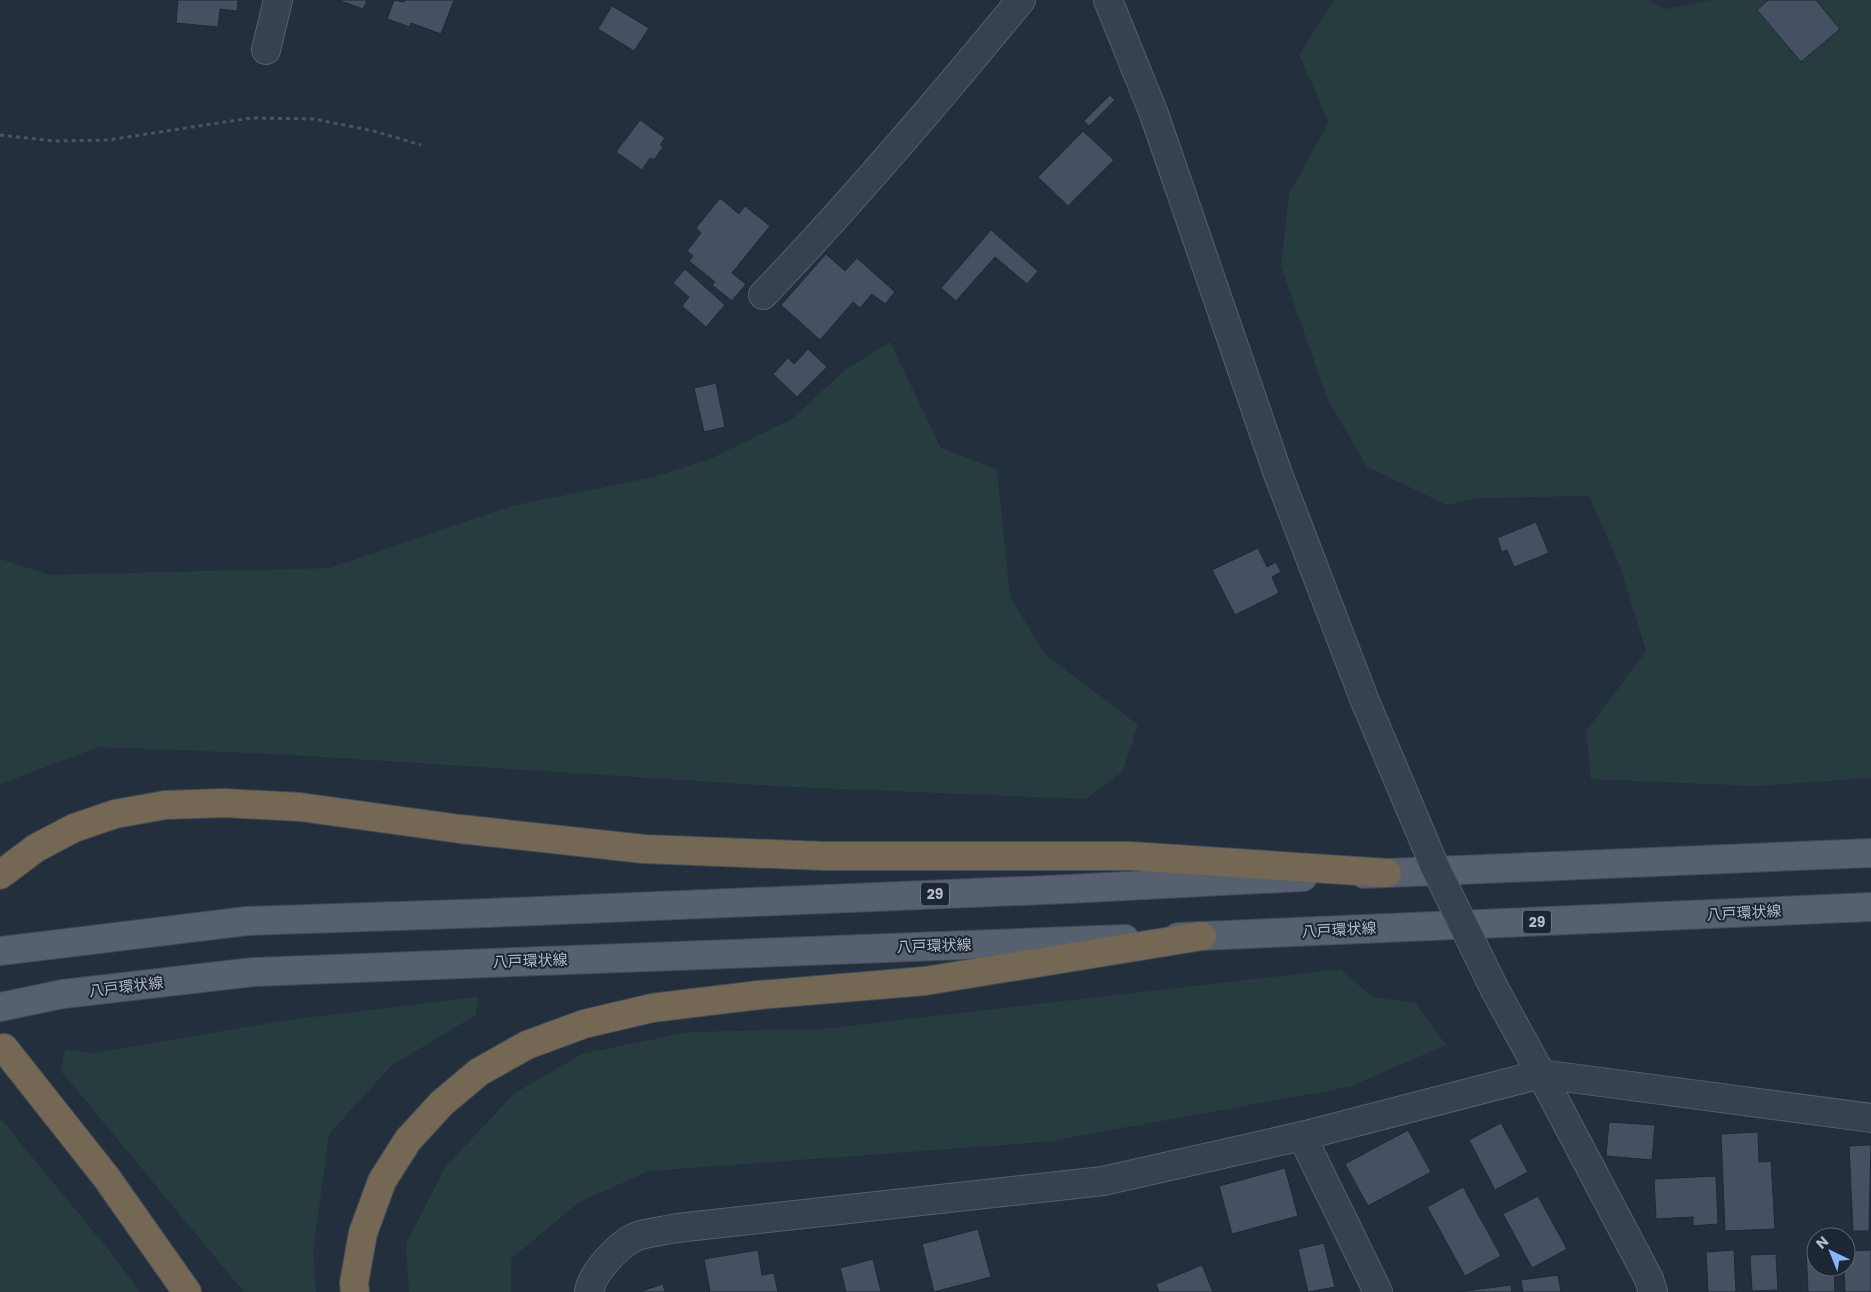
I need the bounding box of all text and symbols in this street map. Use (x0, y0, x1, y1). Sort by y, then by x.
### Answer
road number: 29 (921, 882, 949, 906)
street label: 八戸環状線 (1706, 900, 1782, 925)
road number: 29 (1523, 910, 1551, 934)
street label: 八戸環状線 (1301, 917, 1377, 942)
street label: 八戸環状線 (896, 934, 972, 957)
street label: 八戸環状線 (492, 949, 568, 972)
street label: 八戸環状線 (87, 972, 164, 1001)
north arrow (1806, 1227, 1856, 1277)
text: N (1811, 1232, 1833, 1253)

